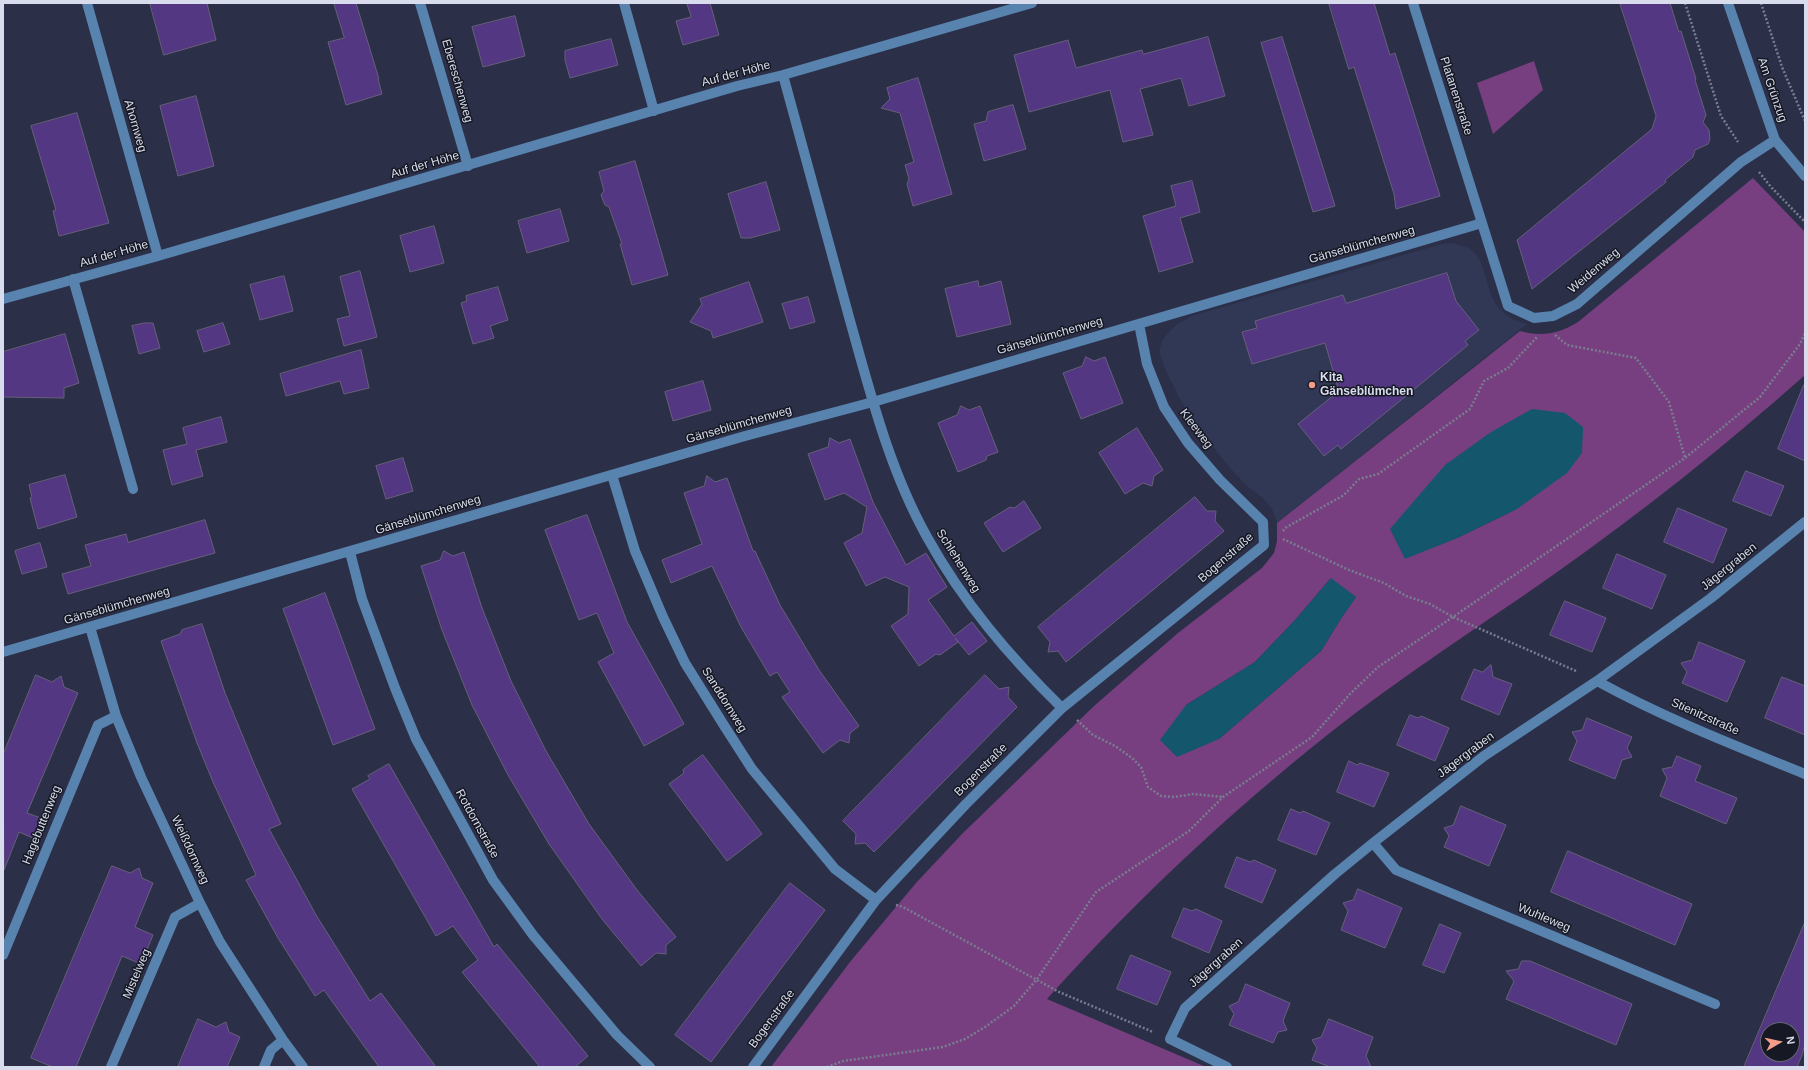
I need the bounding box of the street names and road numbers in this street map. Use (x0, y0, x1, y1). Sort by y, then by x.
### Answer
street label: Ebereschenweg (438, 38, 476, 124)
street label: Platanenstraße (1437, 55, 1475, 137)
street label: Am Grünzug (1754, 56, 1790, 124)
street label: Auf der Höhe (700, 58, 772, 90)
street label: Ahornweg (121, 98, 149, 154)
street label: Auf der Höhe (389, 148, 461, 182)
street label: Gänseblümchenweg (1307, 223, 1417, 267)
street label: Auf der Höhe (78, 237, 150, 271)
street label: Weidenweg (1565, 245, 1623, 297)
street label: Gänseblümchenweg (995, 314, 1105, 358)
street label: Gänseblümchenweg (684, 403, 794, 447)
street label: Kleeweg (1176, 406, 1216, 452)
street label: Gänseblümchenweg (374, 492, 482, 538)
street label: Schlehenweg (933, 527, 983, 595)
street label: Bogenstraße (1195, 530, 1257, 586)
street label: Jägergraben (1698, 540, 1760, 594)
street label: Gänseblümchenweg (62, 584, 172, 628)
street label: Sanddornweg (698, 665, 750, 735)
street label: Stienitzstraße (1669, 696, 1741, 738)
street label: Jägergraben (1435, 729, 1497, 781)
street label: Bogenstraße (952, 741, 1010, 799)
street label: Hagebuttenweg (20, 783, 64, 867)
street label: Rotdornstraße (452, 787, 502, 861)
street label: Weißdornweg (168, 814, 212, 886)
street label: Wuhleweg (1515, 900, 1573, 936)
street label: Jägergraben (1186, 935, 1246, 991)
street label: Mistelweg (120, 947, 154, 1001)
street label: Bogenstraße (746, 987, 798, 1051)

